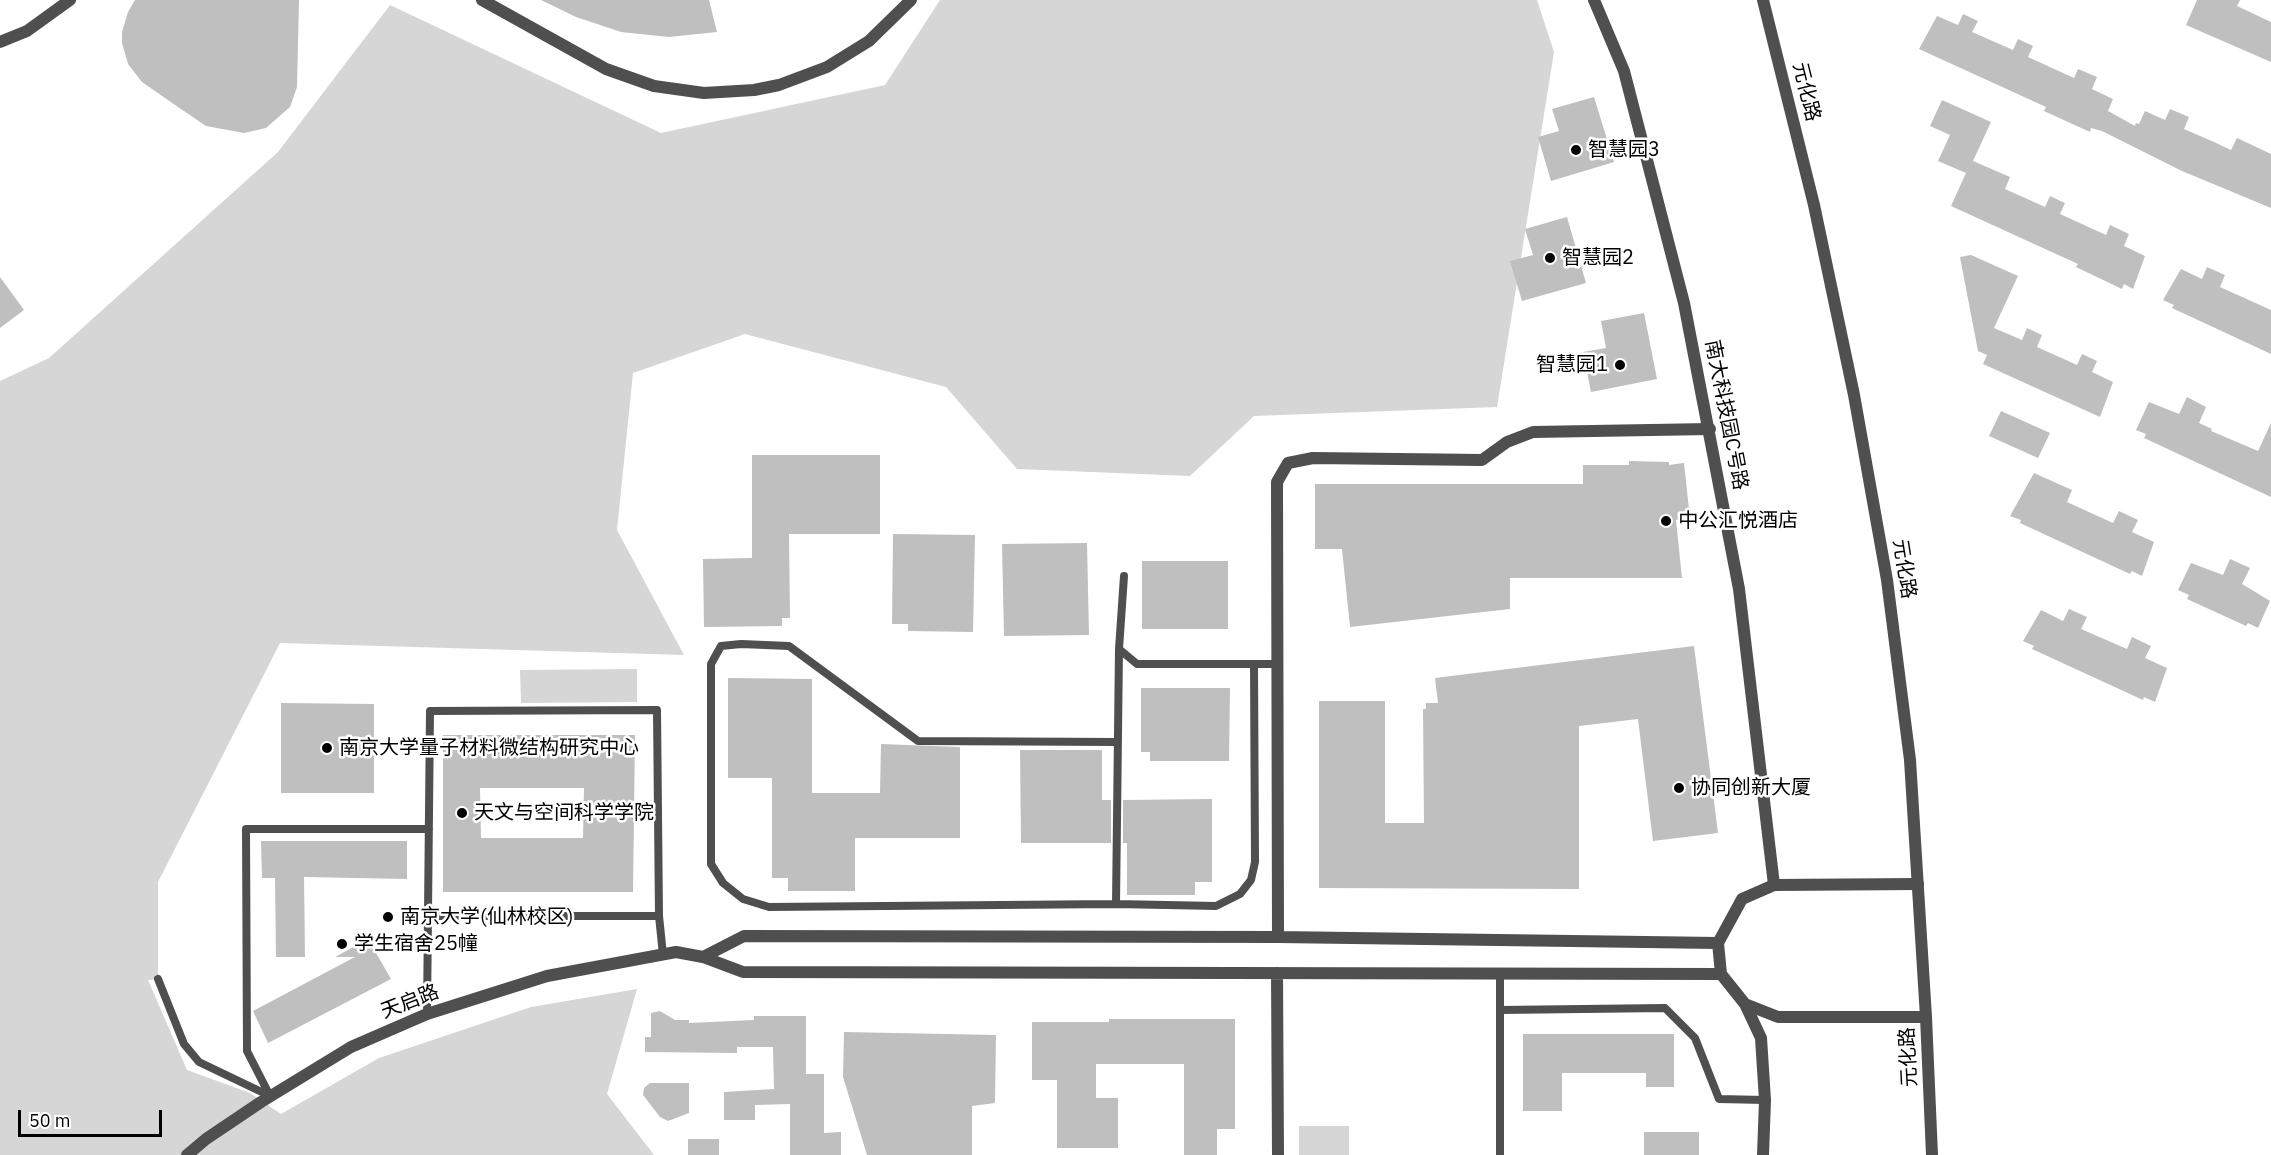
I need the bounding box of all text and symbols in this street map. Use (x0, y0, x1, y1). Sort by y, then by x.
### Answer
street label: 元化路 (1787, 60, 1825, 124)
place label: 智慧园3 (1588, 138, 1660, 162)
marker: 智慧园3 (1569, 143, 1583, 157)
place label: 智慧园2 (1562, 246, 1634, 270)
marker: 智慧园2 (1543, 251, 1557, 265)
street label: 南大科技园C号路 (1700, 338, 1752, 492)
place label: 智慧园1 (1536, 353, 1608, 377)
marker: 智慧园1 (1613, 358, 1627, 372)
place label: 中公汇悦酒店 (1678, 509, 1798, 533)
marker: 中公汇悦酒店 (1659, 514, 1673, 528)
street label: 元化路 (1887, 537, 1921, 601)
place label: 南京大学量子材料微结构研究中心 (339, 736, 639, 760)
marker: 南京大学量子材料微结构研究中心 (320, 741, 334, 755)
place label: 协同创新大厦 (1691, 776, 1811, 800)
marker: 协同创新大厦 (1672, 781, 1686, 795)
place label: 天文与空间科学学院 (474, 801, 654, 825)
marker: 天文与空间科学学院 (455, 806, 469, 820)
place label: 南京大学(仙林校区) (400, 905, 573, 929)
marker: 南京大学(仙林校区) (381, 910, 395, 924)
place label: 学生宿舍25幢 (354, 932, 478, 956)
marker: 学生宿舍25幢 (335, 937, 349, 951)
street label: 天启路 (378, 980, 442, 1024)
street label: 元化路 (1895, 1026, 1923, 1088)
scale bar (21, 1098, 165, 1136)
text: 50 m (29, 1109, 71, 1132)

